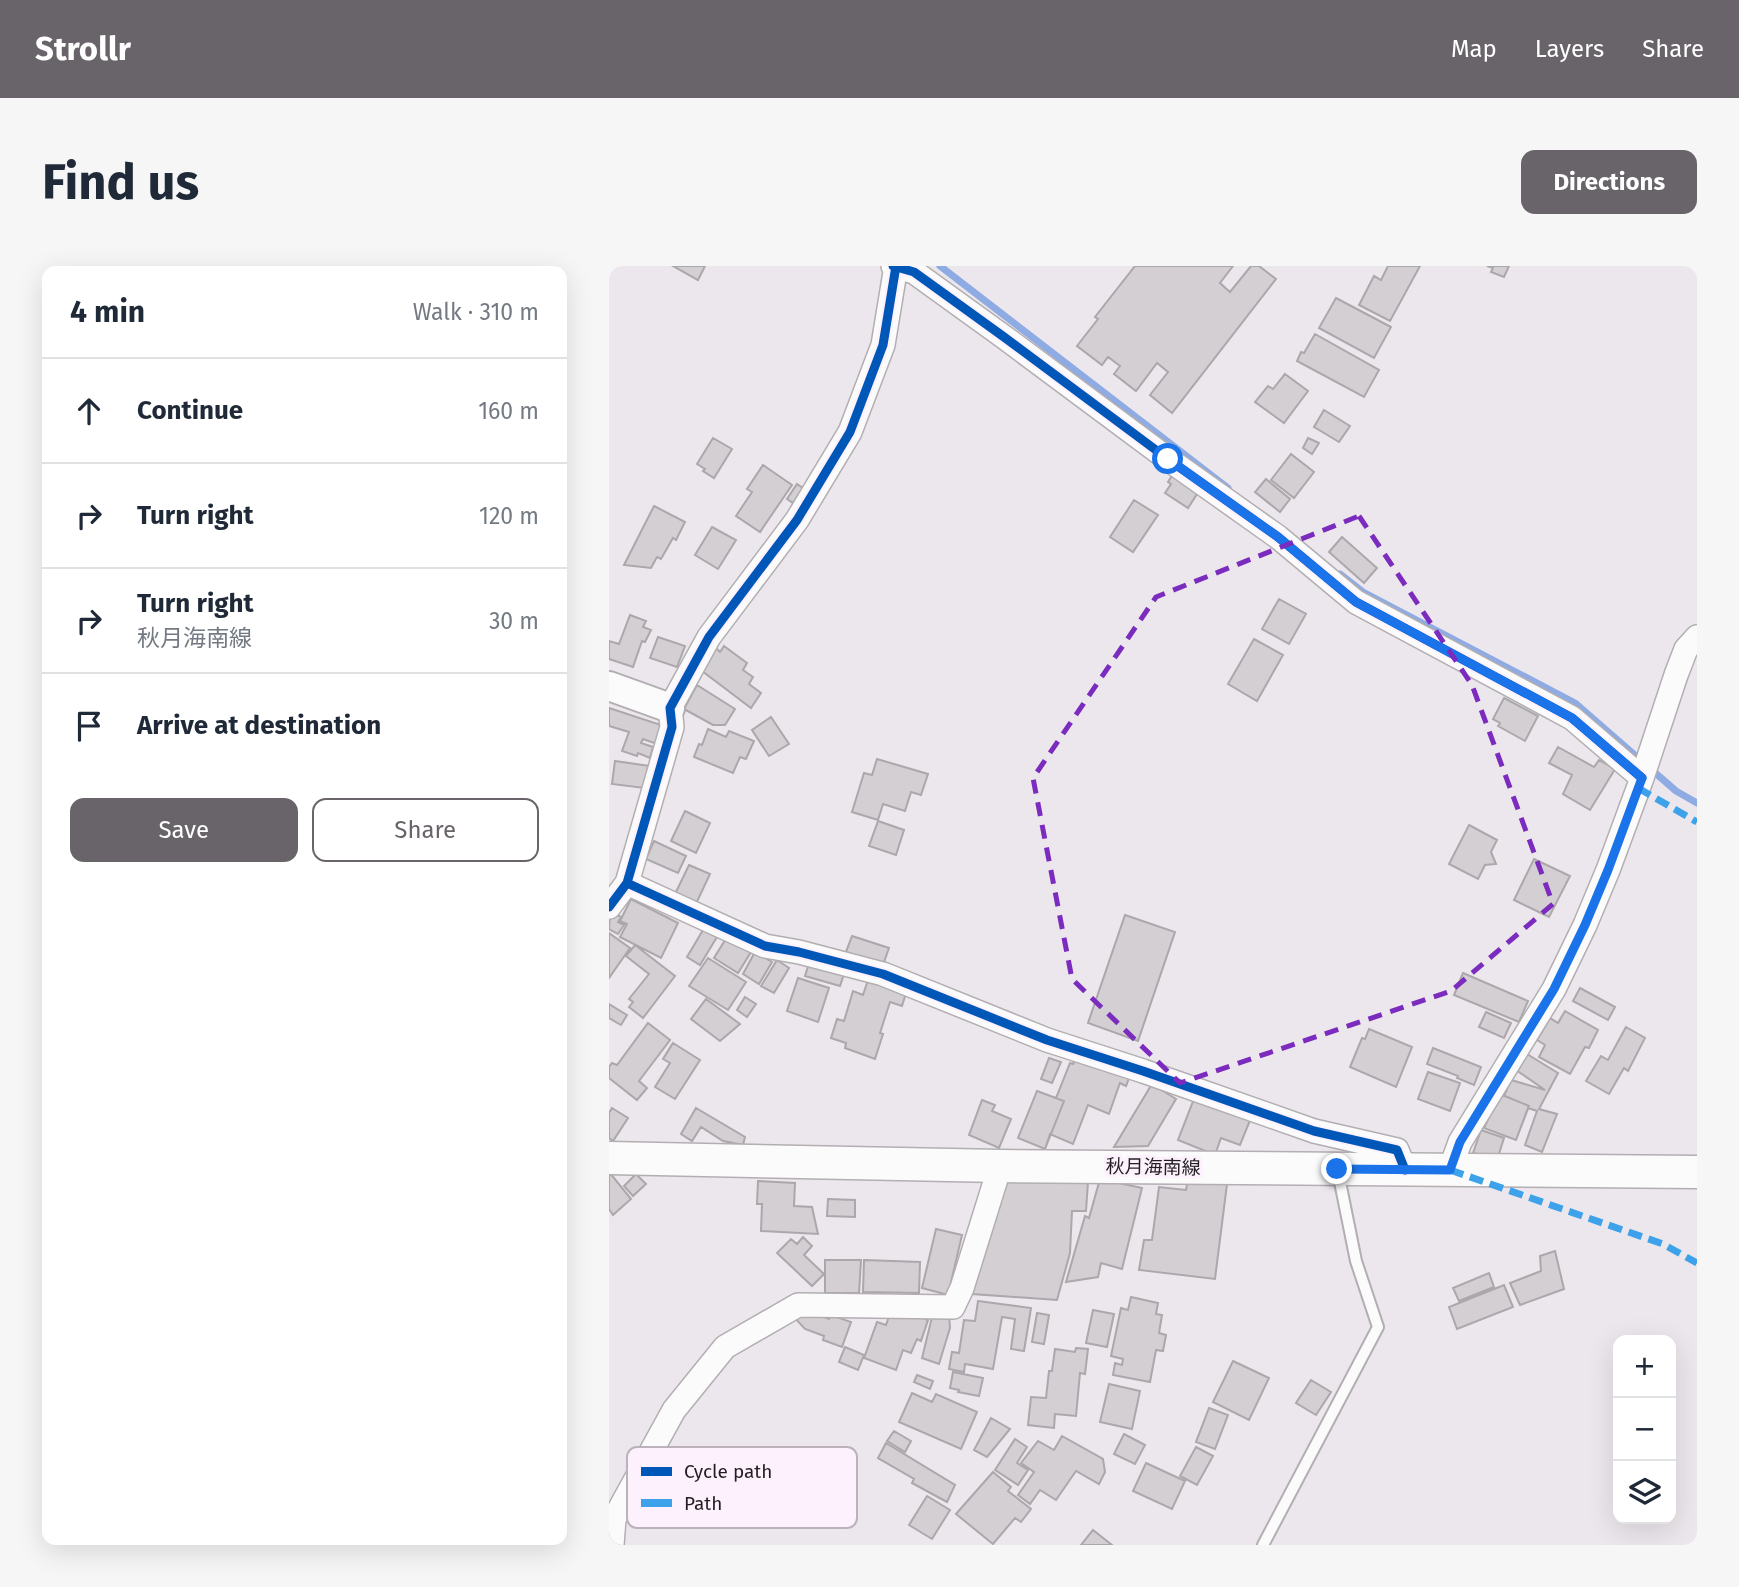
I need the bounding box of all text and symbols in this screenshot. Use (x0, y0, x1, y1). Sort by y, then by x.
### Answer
text: Strollr (35, 29, 131, 69)
text: Map (1451, 35, 1497, 63)
text: Layers (1535, 35, 1604, 63)
text: Share (1642, 35, 1704, 63)
button: Directions (1521, 150, 1697, 214)
text: Find us (42, 153, 199, 212)
text: 4 min (70, 294, 145, 330)
text: Walk · 310 m (413, 298, 539, 326)
icon: ahead (70, 392, 108, 430)
text: Continue (137, 395, 243, 426)
text: 160 m (478, 397, 539, 425)
route start (1152, 443, 1183, 474)
icon: right (70, 497, 108, 535)
text: Turn right (137, 500, 254, 531)
text: 120 m (479, 502, 539, 530)
text: Turn right (137, 588, 254, 619)
icon: right (70, 602, 108, 640)
text: 30 m (489, 607, 539, 635)
text: 秋月海南線 (137, 624, 252, 652)
icon: arrive (70, 707, 108, 745)
text: Arrive at destination (137, 710, 381, 741)
button: Save (70, 798, 298, 862)
button: Share (312, 798, 539, 862)
route end (1321, 1153, 1352, 1184)
street label: 秋月海南線 (1105, 1155, 1201, 1179)
map controls (1613, 1335, 1676, 1524)
button: + (1613, 1335, 1676, 1398)
button: − (1613, 1398, 1676, 1461)
legend (627, 1447, 857, 1528)
text: Cycle path (684, 1460, 772, 1483)
button: layers (1613, 1461, 1676, 1524)
text: Path (684, 1492, 722, 1515)

